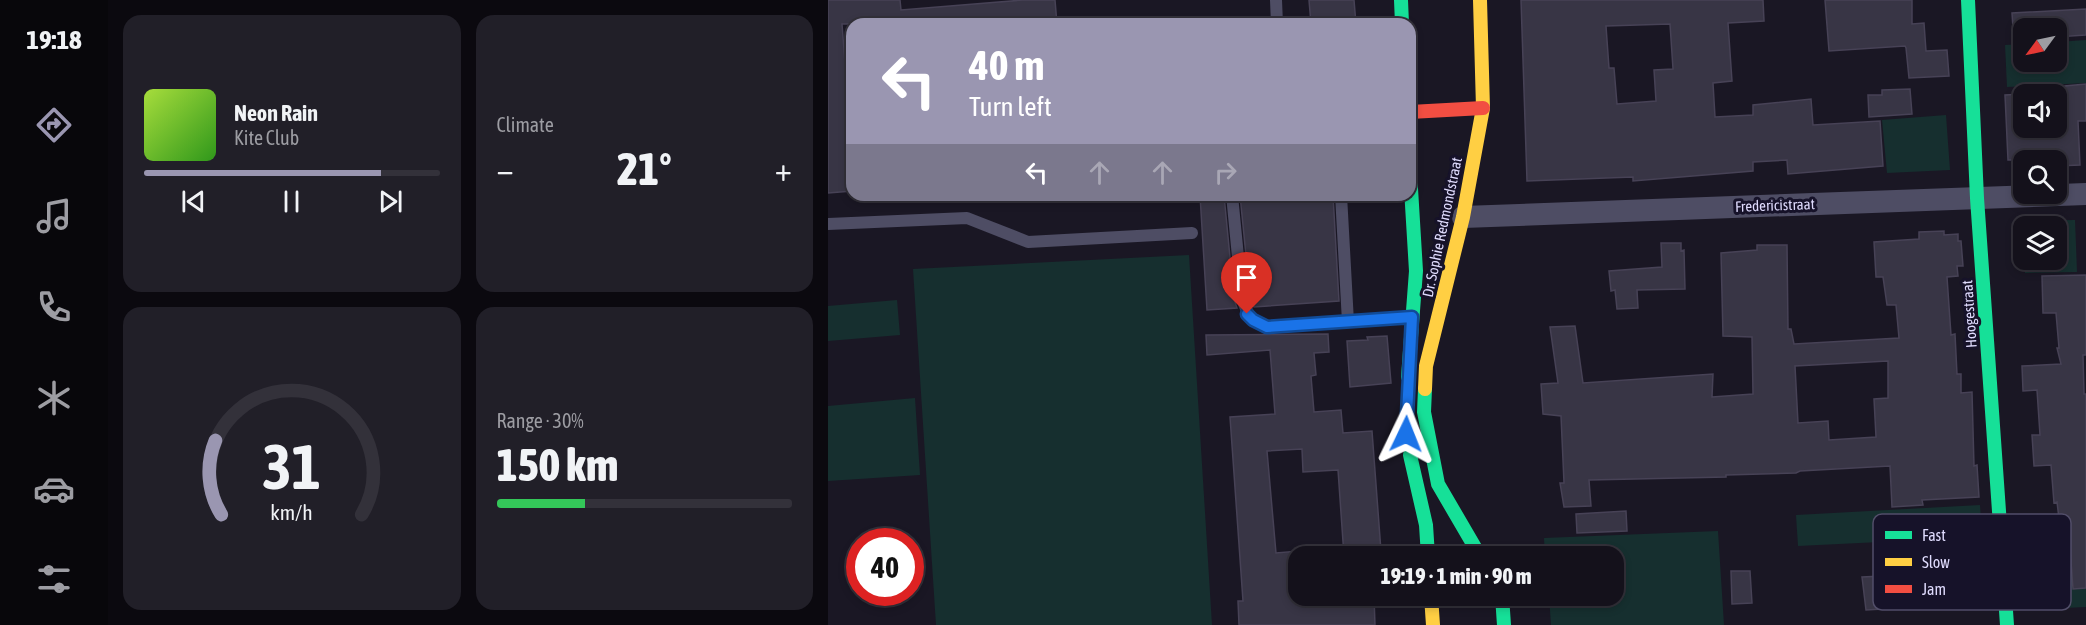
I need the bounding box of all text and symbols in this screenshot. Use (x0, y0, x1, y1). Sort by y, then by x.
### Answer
north arrow (2013, 18, 2067, 72)
map controls (2013, 18, 2067, 270)
text: 19:18 (26, 24, 82, 55)
text: 40 m (969, 41, 1044, 89)
icon: left (870, 42, 948, 120)
button: sound (2013, 84, 2067, 138)
text: Turn left (969, 91, 1052, 122)
text: Neon Rain (234, 100, 318, 126)
icon: directions (33, 104, 75, 146)
text: Climate (497, 113, 554, 136)
text: Kite Club (234, 126, 299, 149)
text: 21° (617, 143, 672, 195)
text: − (497, 150, 514, 188)
text: + (775, 150, 792, 188)
button: search (2013, 150, 2067, 204)
street label: Dr. Sophie Redmondstraat (1419, 155, 1465, 299)
icon: left (1020, 156, 1053, 189)
icon: ahead (1083, 156, 1116, 189)
icon: ahead (1146, 156, 1179, 189)
icon: right (1209, 156, 1242, 189)
icon: previous (177, 185, 210, 218)
icon: pause (275, 185, 308, 218)
icon: next (374, 185, 407, 218)
icon: music (33, 195, 75, 237)
street label: Fredericistraat (1735, 195, 1815, 215)
button: layers (2013, 216, 2067, 270)
pin (1221, 252, 1272, 314)
icon: arrive (1230, 261, 1263, 294)
street label: Hoogestraat (1958, 280, 1980, 348)
icon: phone (33, 286, 75, 328)
icon: climate (33, 377, 75, 419)
position arrow (1374, 402, 1438, 466)
text: Range · 30% (497, 409, 584, 432)
text: 31 (262, 431, 321, 502)
text: 150 km (497, 439, 618, 491)
icon: car (33, 468, 75, 510)
text: km/h (270, 501, 313, 526)
legend (1873, 514, 2071, 610)
text: Fast (1922, 526, 1946, 544)
speed limit sign: 40 (846, 528, 924, 606)
text: Slow (1922, 553, 1950, 571)
icon: filters (33, 558, 75, 600)
text: 19:19 · 1 min · 90 m (1380, 563, 1532, 589)
text: Jam (1922, 580, 1946, 598)

